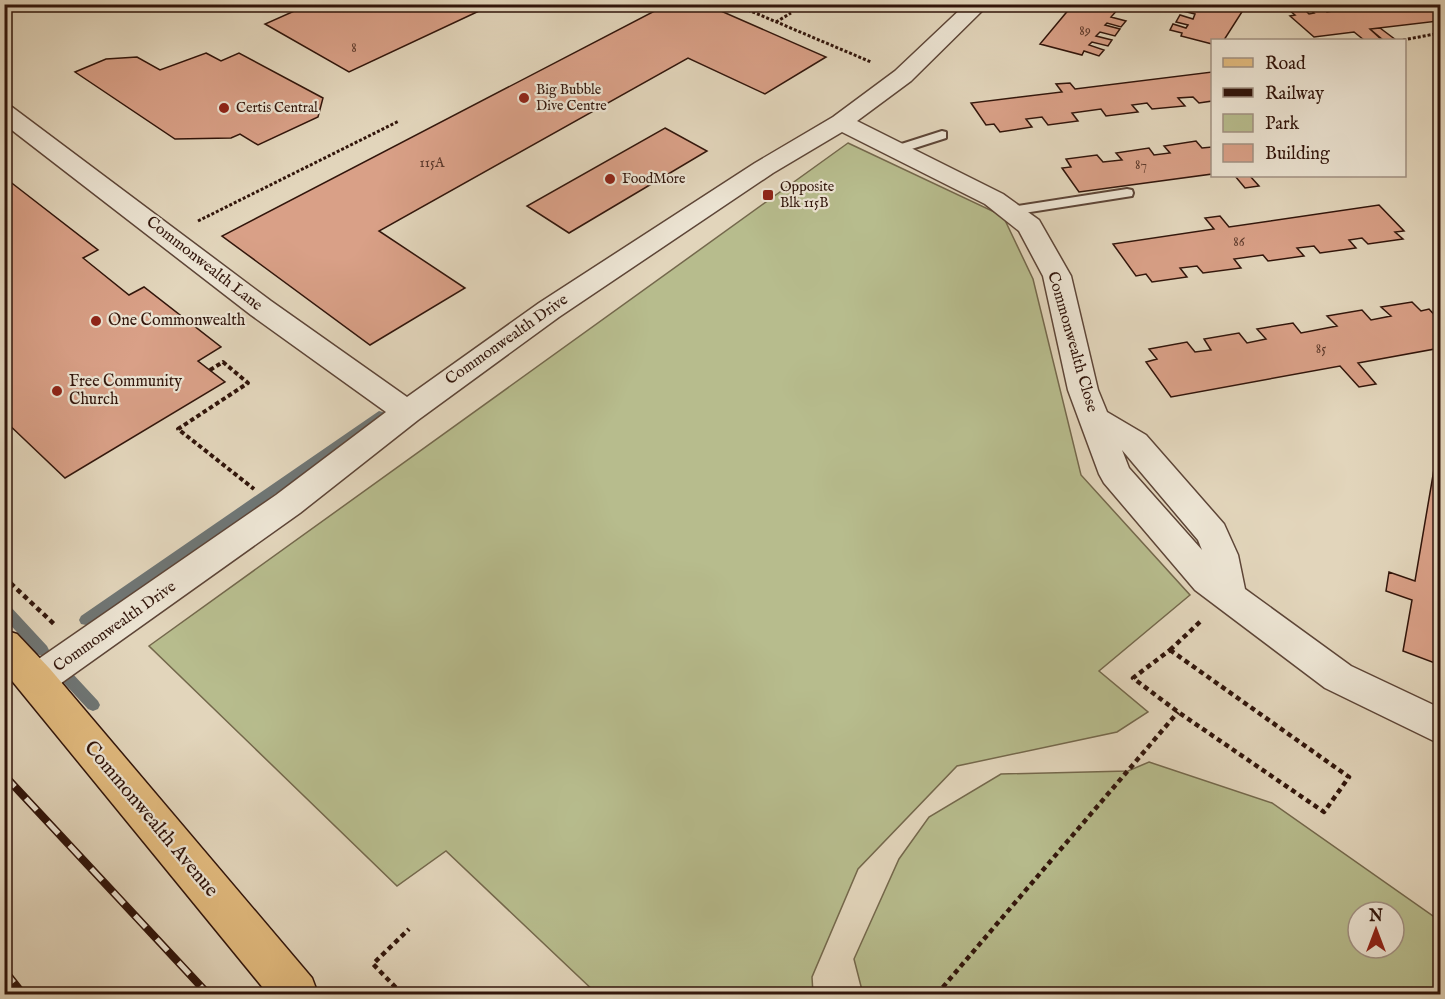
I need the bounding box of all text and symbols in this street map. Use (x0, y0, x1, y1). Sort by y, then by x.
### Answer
house number: 89 (1079, 22, 1091, 40)
house number: 8 (351, 39, 357, 57)
legend (1211, 39, 1406, 177)
text: Road (1265, 53, 1306, 76)
place label: Big Bubble Dive Centre (536, 81, 607, 115)
text: Railway (1265, 83, 1324, 106)
marker: Big Bubble Dive Centre (517, 91, 531, 105)
place label: Certis Central (236, 99, 318, 117)
marker: Certis Central (217, 101, 231, 115)
text: Park (1265, 113, 1300, 136)
text: Building (1265, 143, 1330, 166)
house number: 115A (420, 154, 445, 172)
house number: 87 (1135, 156, 1147, 174)
place label: FoodMore (622, 170, 686, 188)
marker: FoodMore (603, 172, 617, 186)
place label: Opposite Blk 115B (780, 178, 835, 212)
marker: Opposite Blk 115B (761, 188, 775, 202)
street label: Commonwealth Lane (142, 212, 266, 316)
house number: 86 (1233, 233, 1246, 251)
street label: Commonwealth Close (1042, 269, 1102, 415)
street label: Commonwealth Drive (442, 290, 572, 390)
place label: One Commonwealth (108, 311, 246, 331)
marker: One Commonwealth (89, 314, 103, 328)
house number: 85 (1316, 340, 1326, 358)
place label: Free Community Church (69, 372, 182, 410)
marker: Free Community Church (50, 384, 64, 398)
street label: Commonwealth Drive (50, 577, 180, 677)
street label: Commonwealth Avenue (78, 736, 224, 902)
north arrow (1346, 900, 1406, 960)
text: N (1368, 907, 1383, 927)

